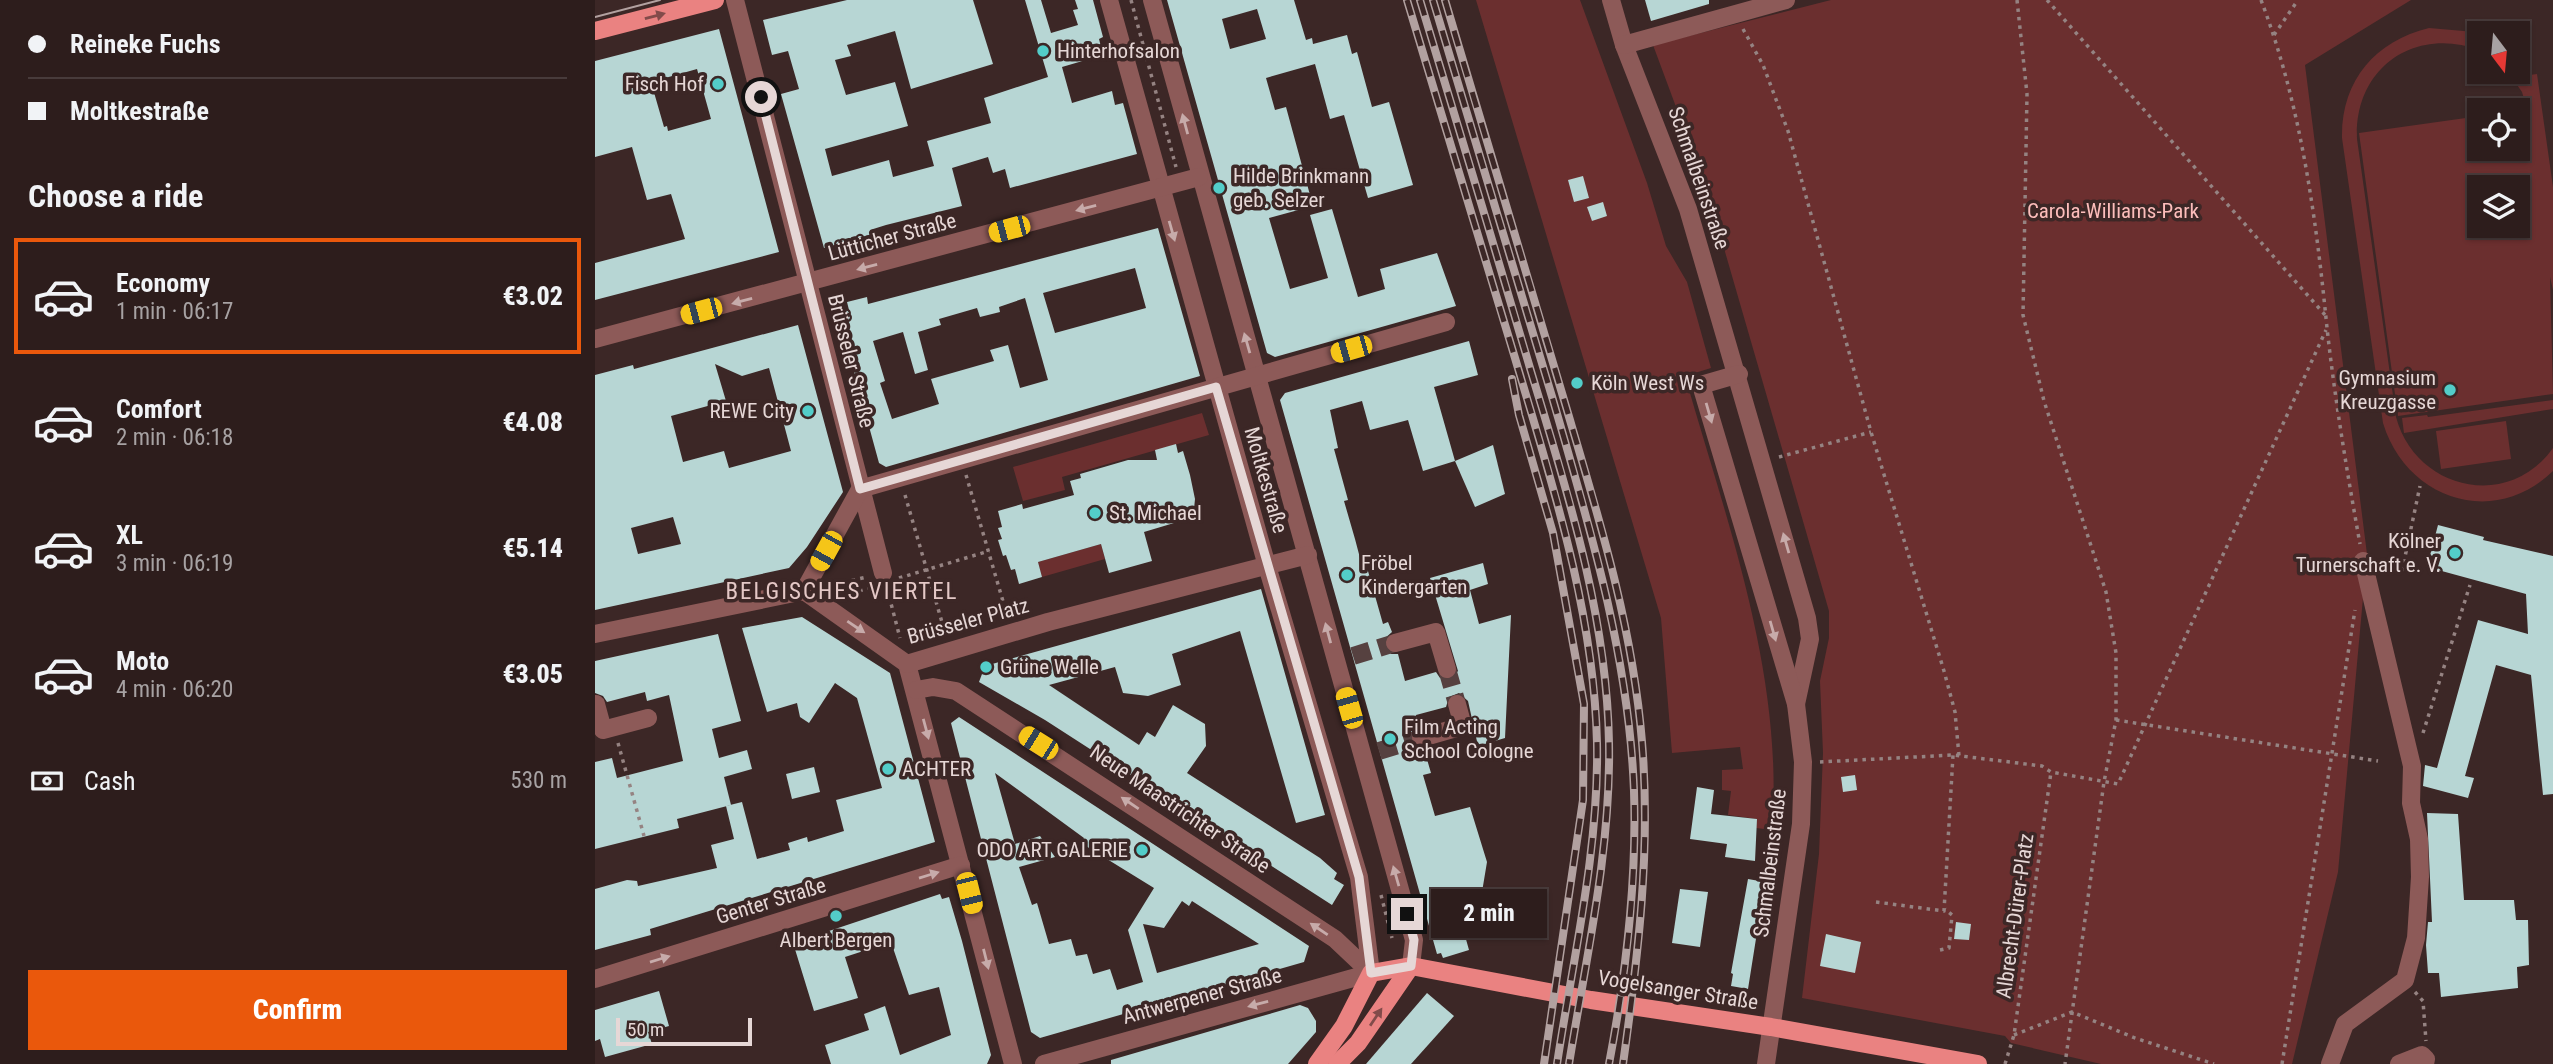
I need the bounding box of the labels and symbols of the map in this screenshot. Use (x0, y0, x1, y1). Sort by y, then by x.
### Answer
one-way arrow (645, 10, 666, 20)
north arrow (2467, 21, 2531, 84)
place label: Hinterhofsalon (1057, 39, 1180, 63)
marker: Hinterhofsalon (1035, 43, 1051, 59)
place label: Fisch Hof (625, 72, 704, 96)
marker: Fisch Hof (710, 76, 726, 92)
route start (745, 81, 777, 113)
street label: Schmalbeinstraße (1663, 104, 1735, 253)
one-way arrow (1179, 113, 1190, 135)
place label: Hilde Brinkmann geb. Selzer (1233, 164, 1369, 212)
marker: Hilde Brinkmann geb. Selzer (1211, 180, 1227, 196)
park label: Carola-Williams-Park (2027, 199, 2200, 223)
one-way arrow (1075, 204, 1096, 214)
street label: Lütticher Straße (825, 208, 959, 266)
car (986, 213, 1033, 245)
one-way arrow (1168, 221, 1178, 242)
one-way arrow (856, 263, 877, 273)
street label: Brüsseler Straße (823, 292, 879, 430)
car (678, 295, 725, 327)
one-way arrow (731, 296, 753, 307)
one-way arrow (1241, 332, 1251, 353)
car (1328, 333, 1375, 365)
place label: Gymnasium Kreuzgasse (2338, 366, 2436, 414)
place label: Köln West Ws (1591, 371, 1704, 395)
marker: Köln West Ws (1569, 375, 1585, 391)
marker: Gymnasium Kreuzgasse (2442, 382, 2458, 398)
place label: REWE City (709, 399, 794, 423)
one-way arrow (1705, 402, 1715, 423)
marker: REWE City (800, 403, 816, 419)
street label: Moltkestraße (1239, 424, 1293, 536)
place label: St. Michael (1109, 501, 1202, 525)
marker: St. Michael (1087, 505, 1103, 521)
car (807, 528, 846, 574)
place label: Kölner Turnerschaft e. V. (2296, 529, 2441, 577)
one-way arrow (1780, 532, 1790, 553)
marker: Kölner Turnerschaft e. V. (2447, 545, 2463, 561)
place label: Fröbel Kindergarten (1361, 551, 1467, 599)
marker: Fröbel Kindergarten (1339, 567, 1355, 583)
district label: BELGISCHES VIERTEL (725, 578, 959, 605)
street label: Brüsseler Platz (905, 593, 1031, 649)
one-way arrow (847, 620, 865, 634)
one-way arrow (1769, 621, 1779, 642)
one-way arrow (1323, 622, 1333, 643)
place label: Grüne Welle (1000, 655, 1099, 679)
marker: Grüne Welle (978, 659, 994, 675)
car (1334, 685, 1365, 731)
place label: Film Acting School Cologne (1404, 715, 1534, 763)
one-way arrow (921, 718, 932, 740)
car (1015, 723, 1062, 763)
marker: Film Acting School Cologne (1382, 731, 1398, 747)
street label: Neue Maastrichter Straße (1086, 740, 1275, 878)
place label: ACHTER (902, 757, 971, 781)
marker: ACHTER (880, 761, 896, 777)
street label: Schmalbeinstraße (1749, 787, 1791, 939)
one-way arrow (1120, 796, 1140, 809)
street label: Albrecht-Dürer-Platz (1992, 832, 2038, 1000)
place label: ODO ART GALERIE (976, 838, 1128, 862)
marker: ODO ART GALERIE (1134, 842, 1150, 858)
one-way arrow (1390, 864, 1401, 886)
one-way arrow (918, 870, 939, 880)
car (954, 870, 985, 916)
street label: Genter Straße (713, 873, 829, 929)
callout: 2 min (1431, 890, 1547, 939)
route end (1391, 898, 1423, 930)
marker: Albert Bergen (828, 908, 844, 924)
one-way arrow (1310, 922, 1328, 936)
place label: Albert Bergen (780, 928, 892, 952)
one-way arrow (981, 948, 992, 970)
one-way arrow (650, 953, 671, 964)
street label: Antwerpener Straße (1120, 963, 1284, 1029)
street label: Vogelsanger Straße (1596, 965, 1760, 1015)
one-way arrow (1247, 1000, 1268, 1010)
one-way arrow (1369, 1008, 1383, 1026)
scale bar (616, 1015, 753, 1047)

